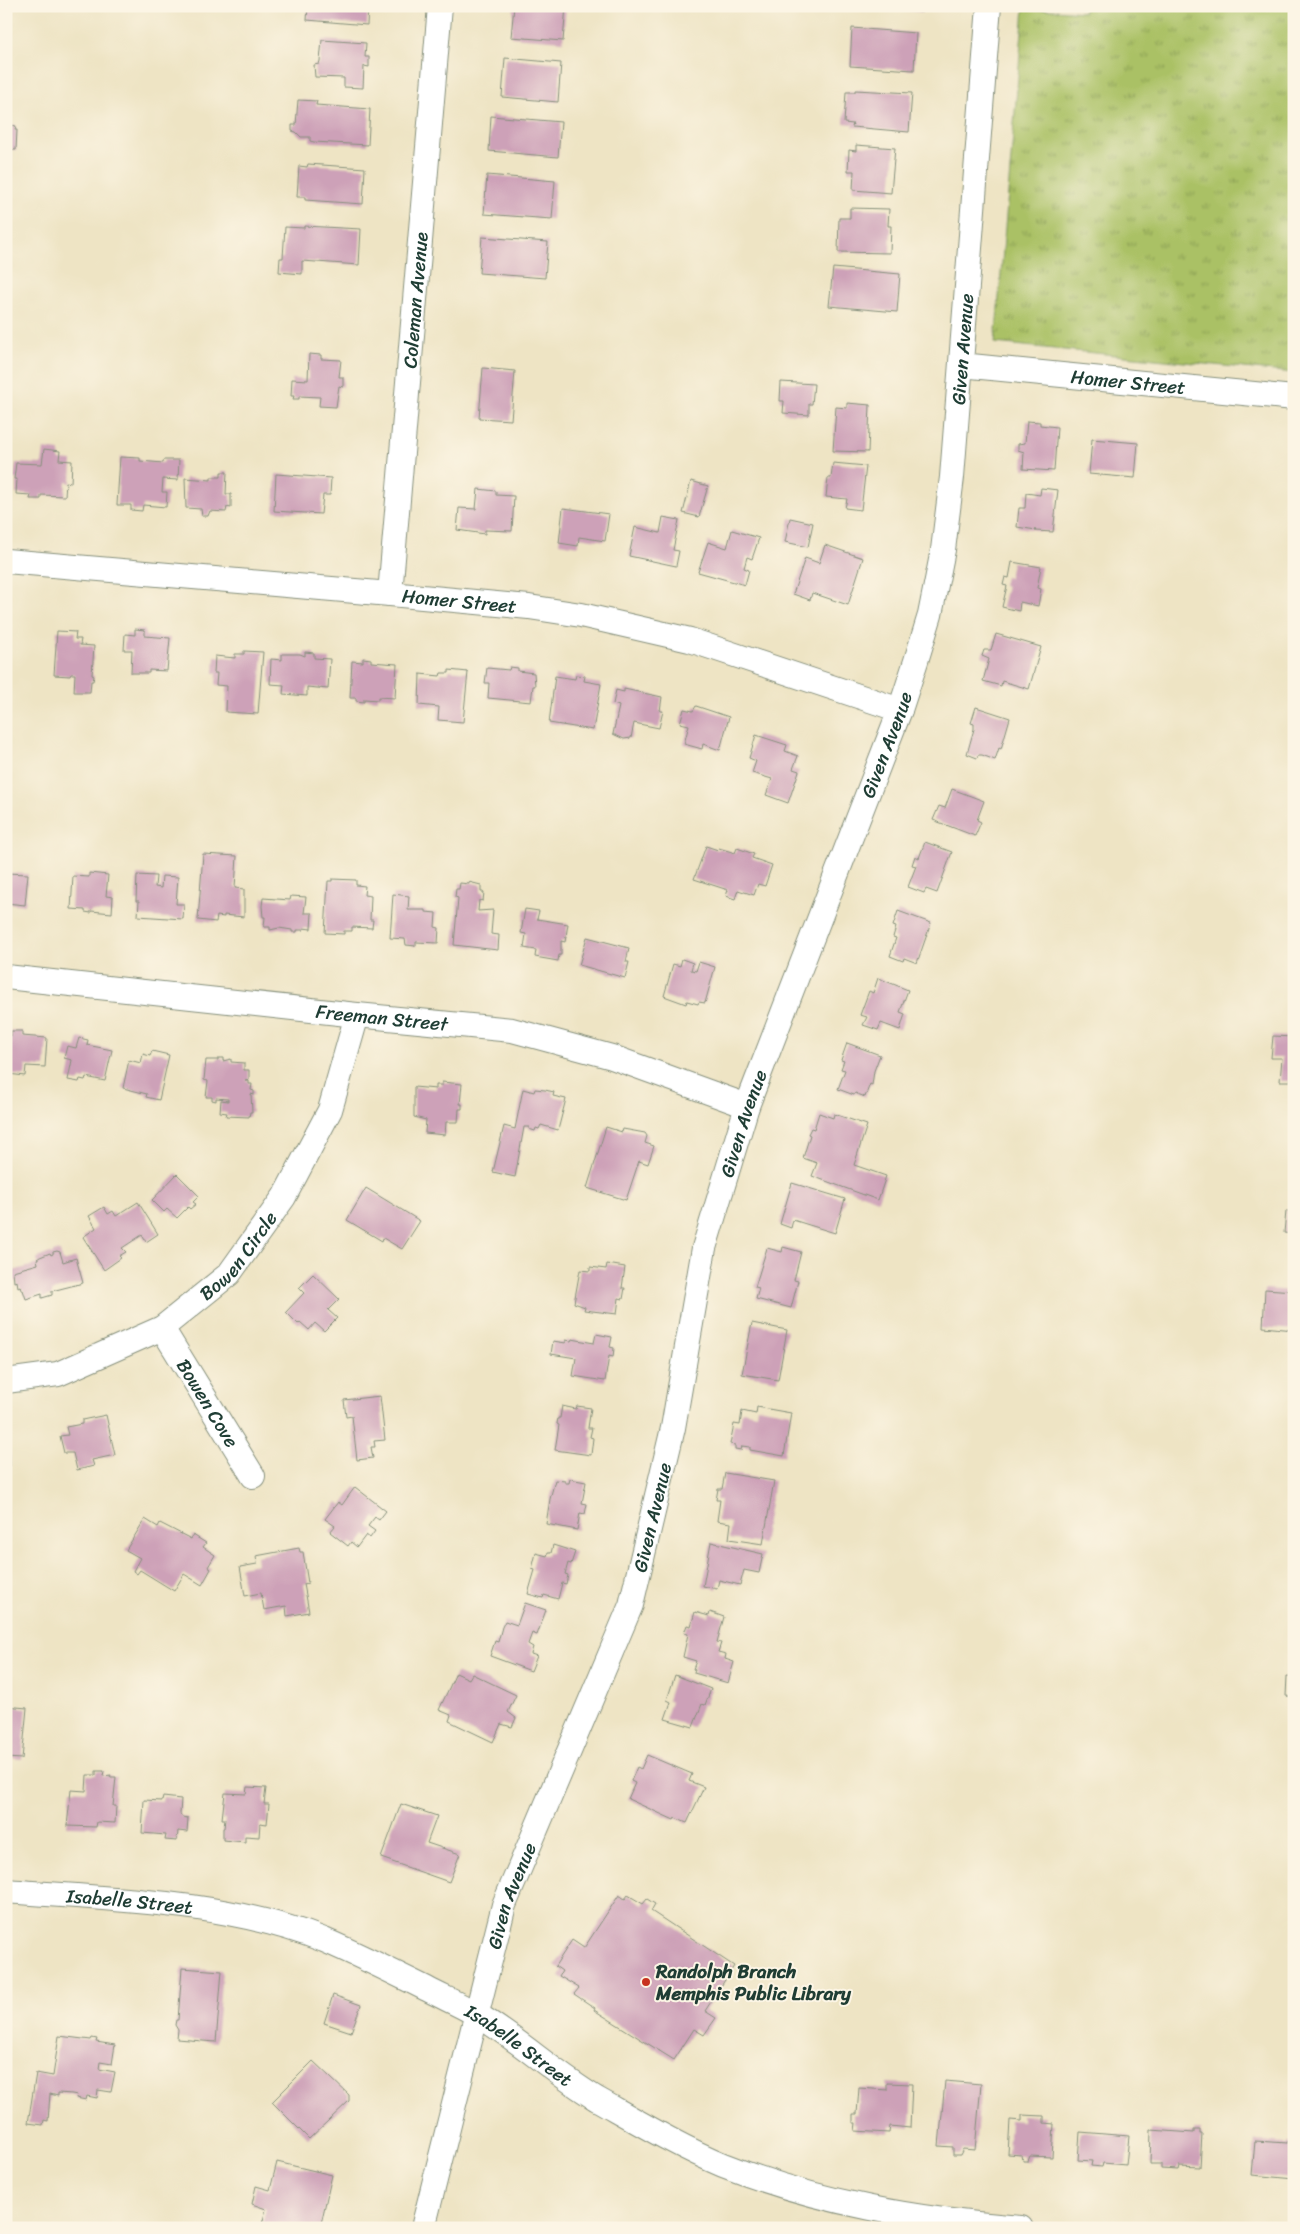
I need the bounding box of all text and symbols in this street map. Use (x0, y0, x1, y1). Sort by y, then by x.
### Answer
street label: Coleman Avenue (393, 231, 438, 370)
street label: Given Avenue (942, 292, 983, 406)
street label: Homer Street (1069, 360, 1187, 404)
street label: Homer Street (400, 579, 518, 623)
street label: Given Avenue (852, 687, 922, 803)
street label: Freeman Street (314, 995, 451, 1041)
street label: Given Avenue (710, 1064, 777, 1181)
street label: Bowen Circle (192, 1204, 286, 1309)
street label: Bowen Cove (168, 1352, 248, 1455)
street label: Given Avenue (623, 1459, 681, 1575)
street label: Given Avenue (478, 1837, 546, 1953)
street label: Isabelle Street (64, 1879, 195, 1924)
place label: Randolph Branch Memphis Public Library (655, 1955, 852, 2010)
marker: Randolph Branch Memphis Public Library (640, 1976, 652, 1988)
street label: Isabelle Street (458, 1994, 580, 2095)

